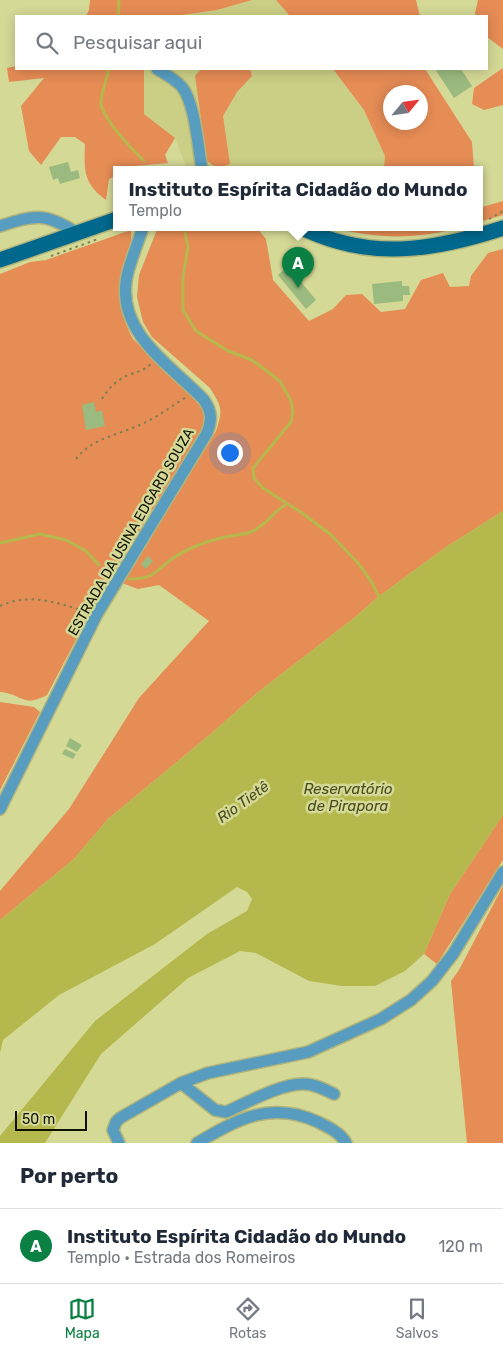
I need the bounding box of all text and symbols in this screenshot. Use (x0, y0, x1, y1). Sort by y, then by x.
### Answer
search box (15, 15, 488, 70)
icon: search (33, 29, 61, 57)
text: Pesquisar aqui (73, 31, 202, 54)
north arrow (383, 85, 428, 130)
popup (113, 166, 483, 231)
text: Instituto Espírita Cidadão do Mundo (128, 178, 468, 201)
text: Templo (128, 201, 182, 220)
pin: A (282, 247, 314, 288)
street label: ESTRADA DA USINA EDGARD SOUZA (64, 425, 198, 639)
your location (217, 440, 243, 466)
water label: Rio Tietê (214, 777, 273, 827)
water label: Reservatório de Pirapora (303, 780, 393, 815)
scale bar (15, 1108, 88, 1131)
text: 50 m (22, 1111, 55, 1128)
text: Por perto (20, 1163, 118, 1188)
text: Instituto Espírita Cidadão do Mundo (67, 1225, 406, 1248)
text: A (30, 1237, 42, 1256)
text: 120 m (438, 1237, 483, 1256)
text: Templo · Estrada dos Romeiros (67, 1248, 295, 1267)
tab: Mapa (65, 1295, 100, 1342)
tab: Rotas (229, 1295, 266, 1342)
tab: Salvos (396, 1295, 438, 1342)

